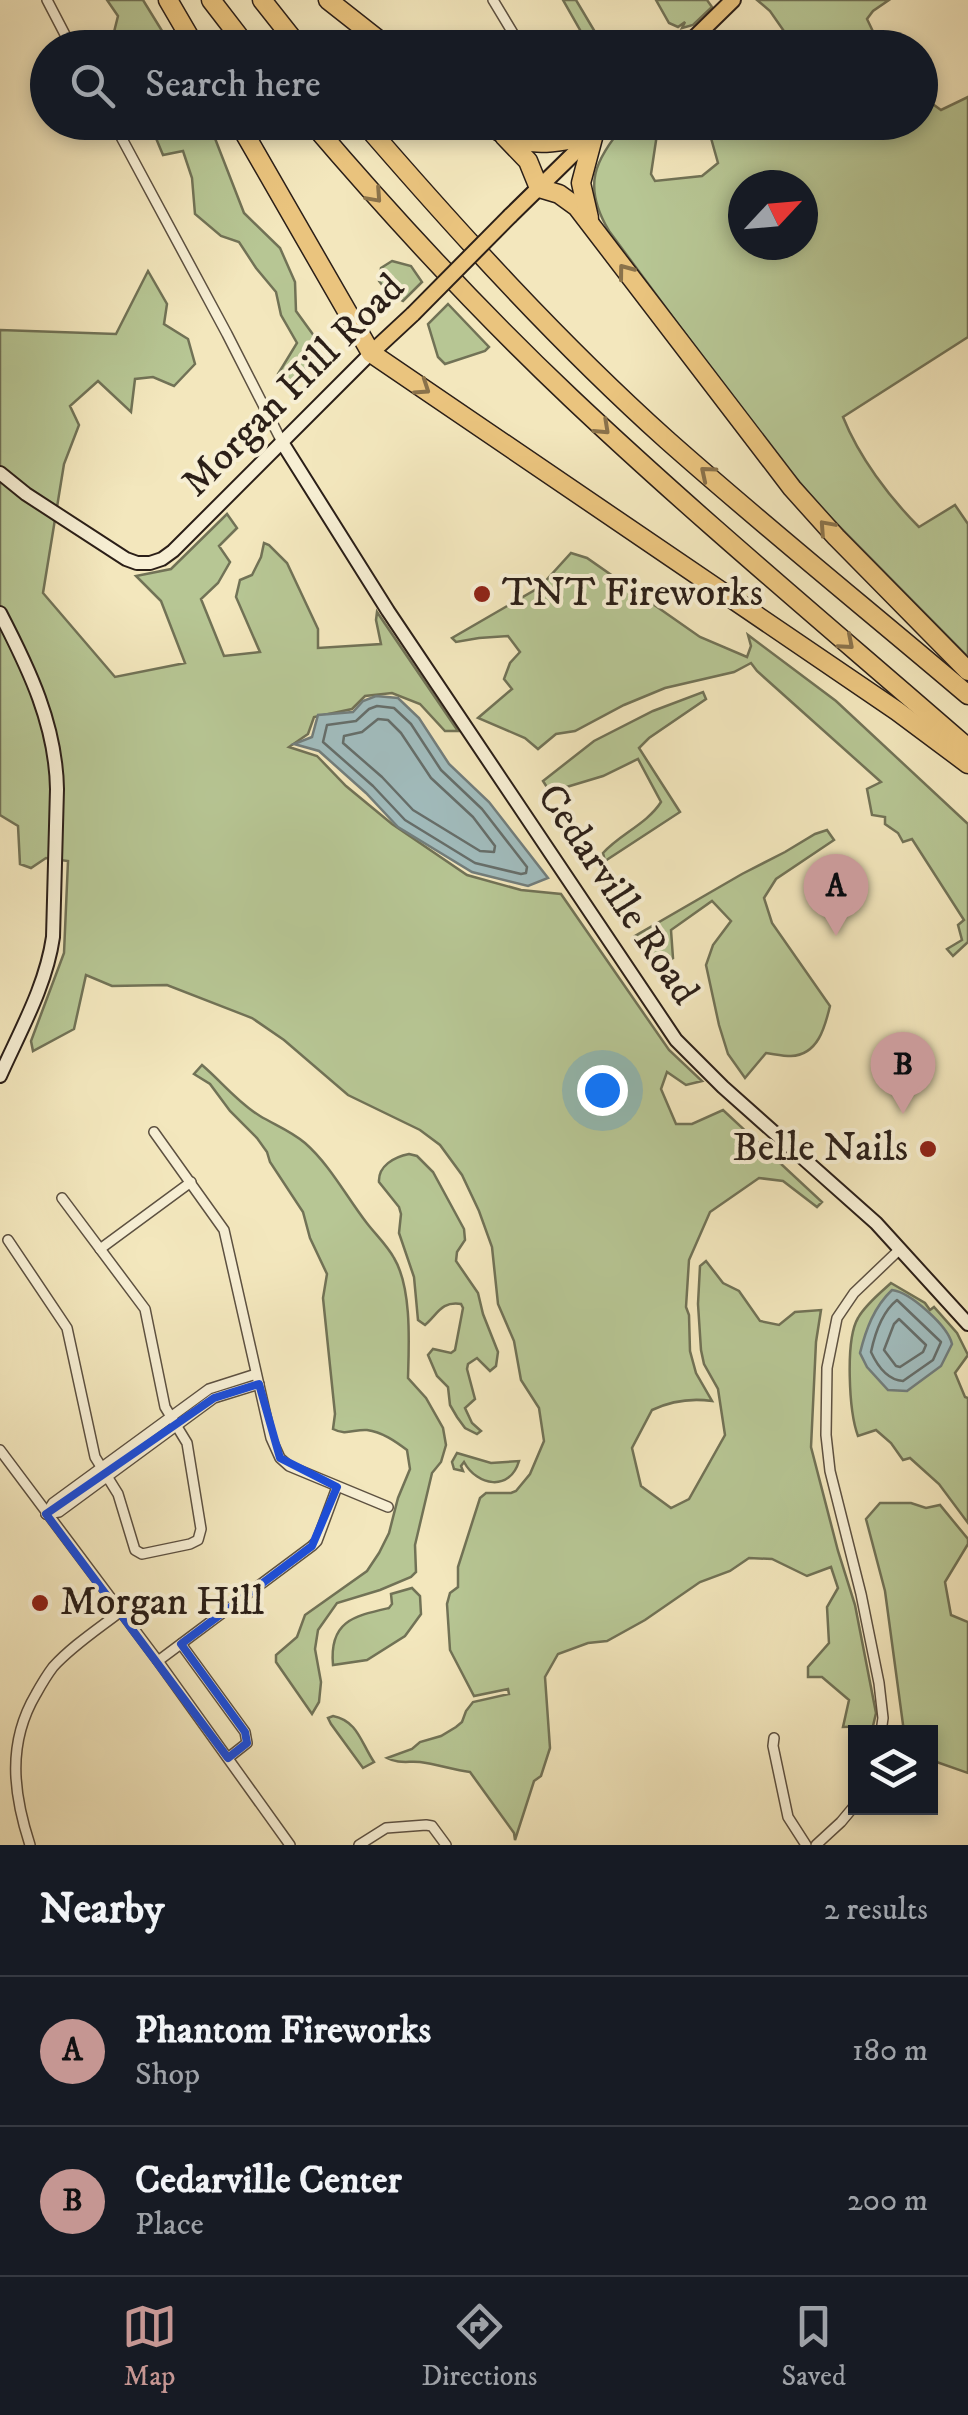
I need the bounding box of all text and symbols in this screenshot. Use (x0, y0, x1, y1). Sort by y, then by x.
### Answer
search box (30, 30, 938, 140)
icon: search (65, 58, 120, 113)
text: Search here (145, 61, 321, 109)
north arrow (728, 170, 818, 260)
one-way arrow (364, 184, 382, 203)
street label: Morgan Hill Road (172, 264, 416, 508)
one-way arrow (620, 264, 637, 282)
one-way arrow (412, 376, 430, 395)
one-way arrow (591, 416, 610, 434)
one-way arrow (700, 467, 719, 485)
one-way arrow (820, 520, 838, 539)
place label: TNT Fireworks (502, 569, 763, 619)
marker: TNT Fireworks (471, 583, 493, 605)
one-way arrow (835, 631, 854, 649)
street label: Cedarville Road (525, 775, 709, 1015)
pin: A (804, 854, 868, 936)
pin: B (870, 1032, 936, 1114)
your location (577, 1065, 628, 1116)
place label: Belle Nails (733, 1124, 908, 1174)
marker: Belle Nails (917, 1138, 939, 1160)
place label: Morgan Hill (60, 1578, 264, 1628)
marker: Morgan Hill (29, 1592, 51, 1614)
map controls (848, 1725, 938, 1815)
button: layers (848, 1725, 938, 1815)
text: Nearby (40, 1884, 164, 1936)
text: 2 results (824, 1890, 928, 1930)
text: Phantom Fireworks (135, 2007, 431, 2055)
text: A (62, 2031, 83, 2071)
text: 180 m (852, 2031, 928, 2071)
text: Shop (135, 2055, 200, 2095)
text: Cedarville Center (135, 2157, 402, 2205)
text: B (62, 2181, 83, 2221)
text: 200 m (847, 2181, 928, 2221)
text: Place (135, 2205, 204, 2245)
tab: Map (122, 2299, 177, 2394)
tab: Directions (421, 2299, 537, 2394)
tab: Saved (782, 2299, 846, 2394)

